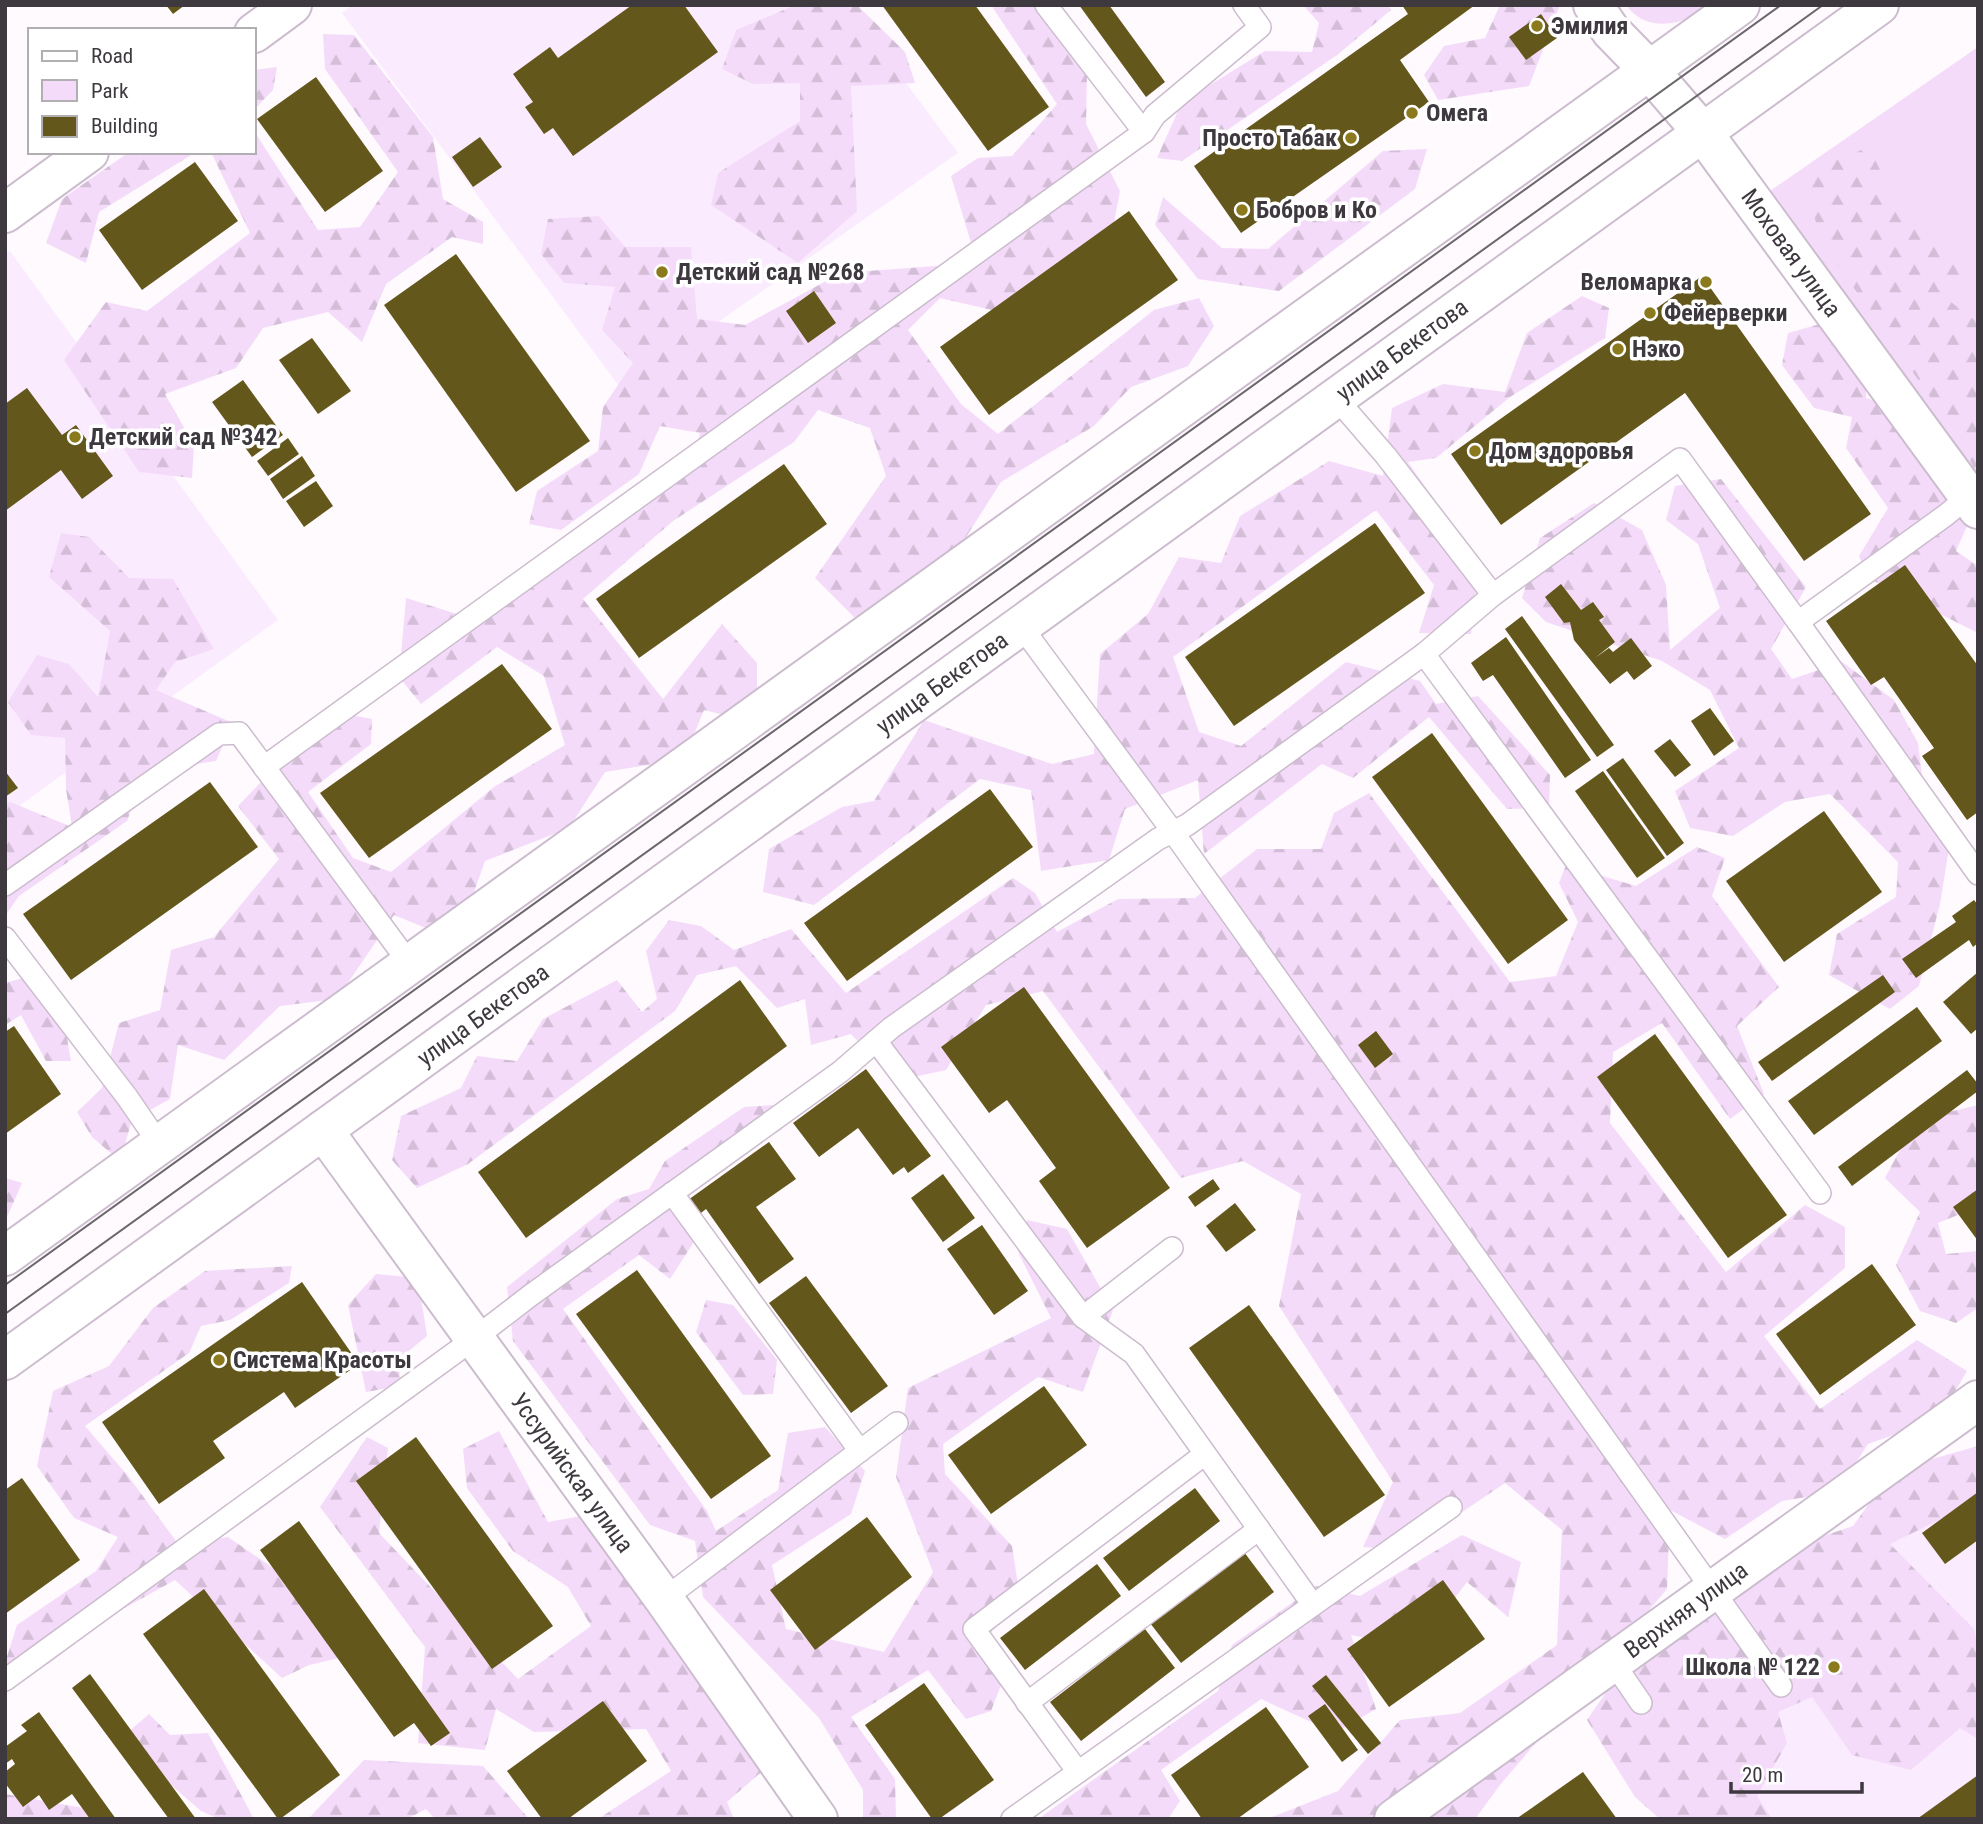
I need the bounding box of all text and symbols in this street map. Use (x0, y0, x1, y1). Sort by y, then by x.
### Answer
place label: Эмилия (1551, 12, 1628, 40)
marker: Эмилия (1529, 18, 1545, 34)
legend (28, 28, 256, 154)
text: Road (91, 44, 133, 68)
text: Park (91, 79, 129, 103)
place label: Омега (1426, 99, 1488, 127)
marker: Омега (1404, 105, 1420, 121)
text: Building (91, 114, 158, 138)
place label: Просто Табак (1202, 124, 1337, 152)
marker: Просто Табак (1343, 130, 1359, 146)
street label: Моховая улица (1735, 184, 1847, 322)
place label: Бобров и Ко (1256, 196, 1377, 224)
marker: Бобров и Ко (1234, 202, 1250, 218)
place label: Детский сад №268 (676, 258, 865, 286)
marker: Детский сад №268 (654, 264, 670, 280)
place label: Веломарка (1581, 268, 1692, 296)
marker: Веломарка (1698, 274, 1714, 290)
street label: улица Бекетова (1331, 293, 1473, 407)
place label: Фейерверки (1664, 299, 1788, 327)
marker: Фейерверки (1642, 305, 1658, 321)
place label: Нэко (1632, 335, 1681, 363)
marker: Нэко (1610, 341, 1626, 357)
place label: Детский сад №342 (89, 423, 278, 451)
marker: Детский сад №342 (67, 429, 83, 445)
place label: Дом здоровья (1489, 437, 1634, 465)
marker: Дом здоровья (1467, 443, 1483, 459)
street label: улица Бекетова (871, 626, 1013, 740)
street label: улица Бекетова (412, 958, 554, 1072)
place label: Система Красоты (233, 1346, 412, 1374)
marker: Система Красоты (211, 1352, 227, 1368)
street label: Уссурийская улица (505, 1388, 639, 1558)
street label: Верхняя улица (1619, 1556, 1753, 1664)
place label: Школа № 122 (1685, 1653, 1820, 1681)
marker: Школа № 122 (1826, 1659, 1842, 1675)
scale bar (1731, 1750, 1862, 1794)
text: 20 m (1742, 1763, 1783, 1787)

